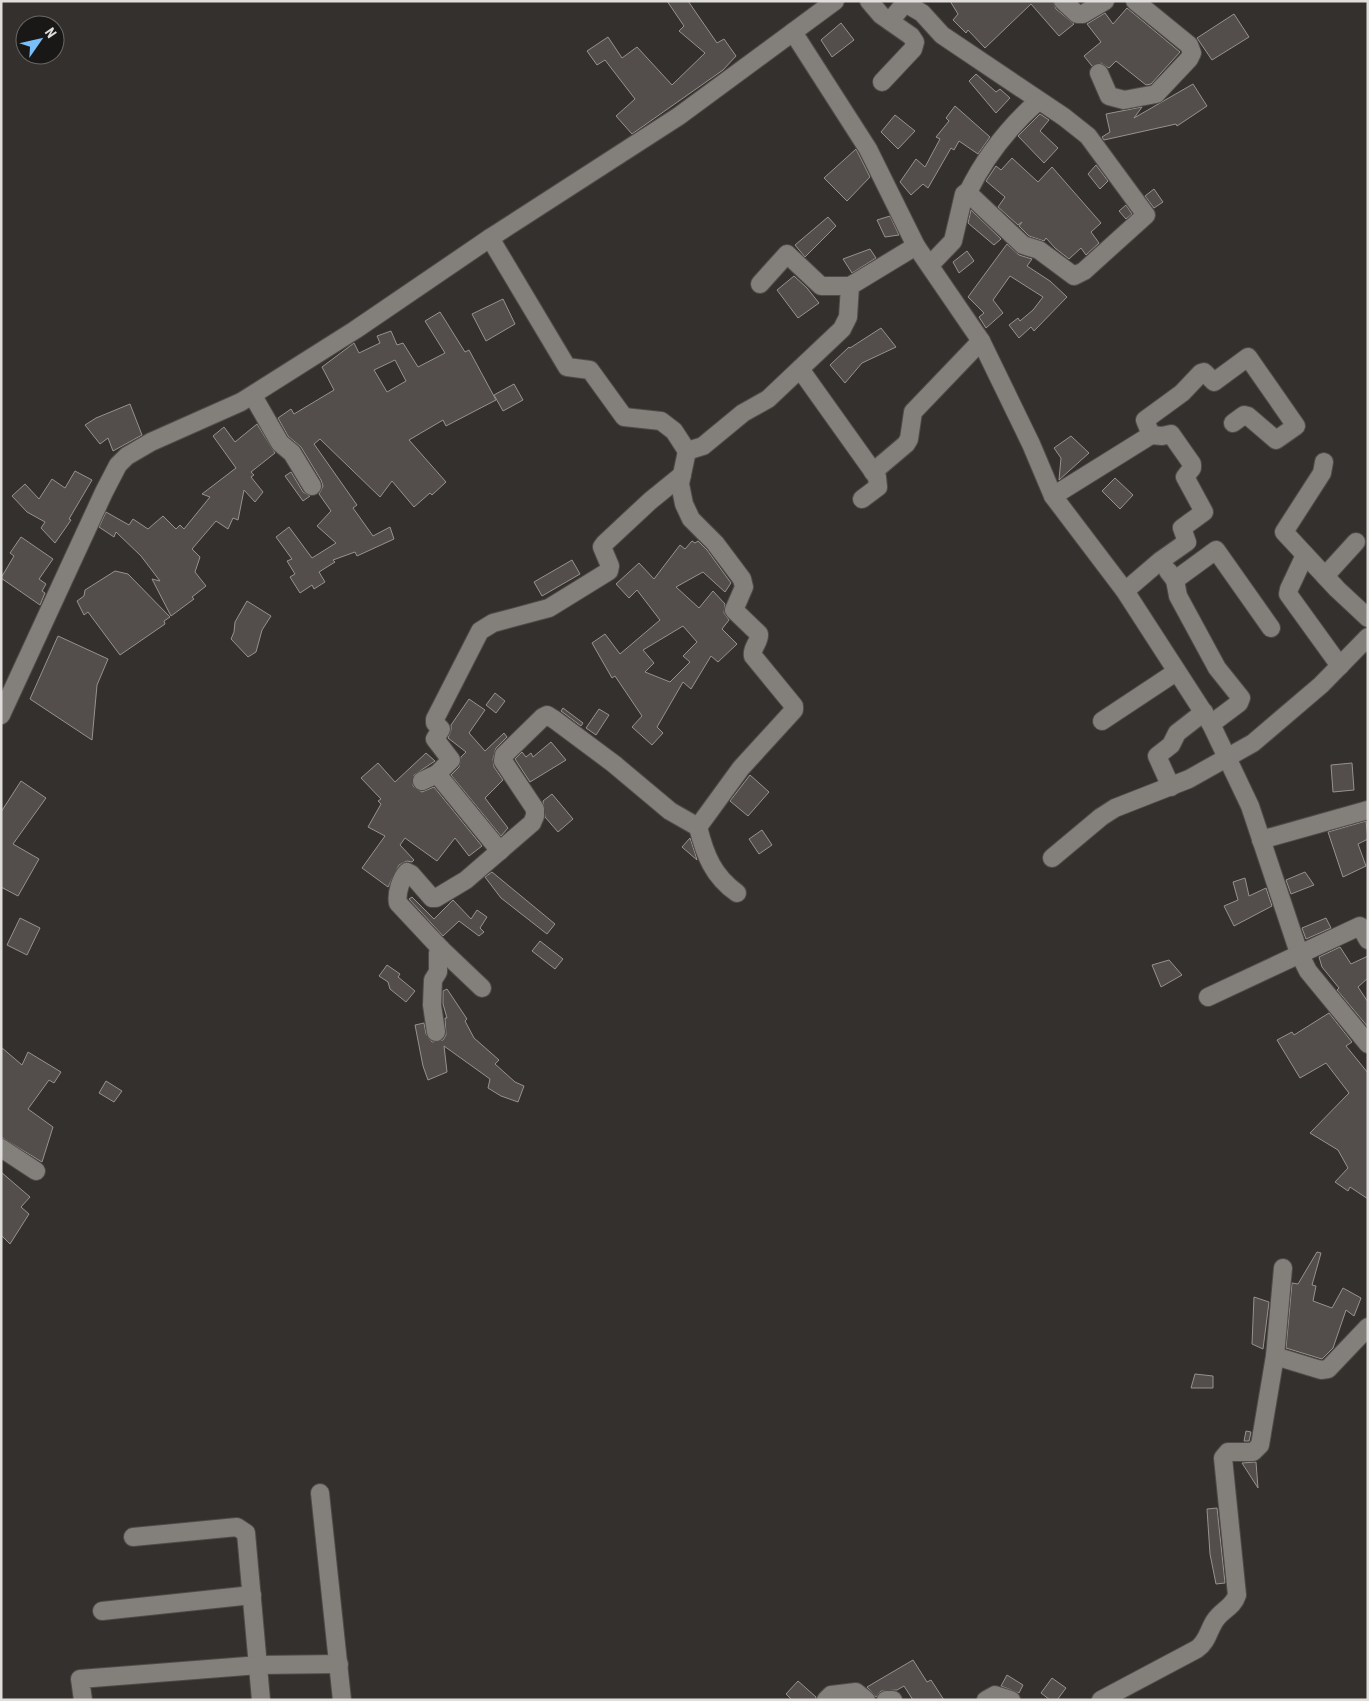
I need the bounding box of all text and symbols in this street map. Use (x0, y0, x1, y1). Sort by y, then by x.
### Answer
north arrow (15, 15, 65, 65)
text: N (42, 25, 60, 41)

